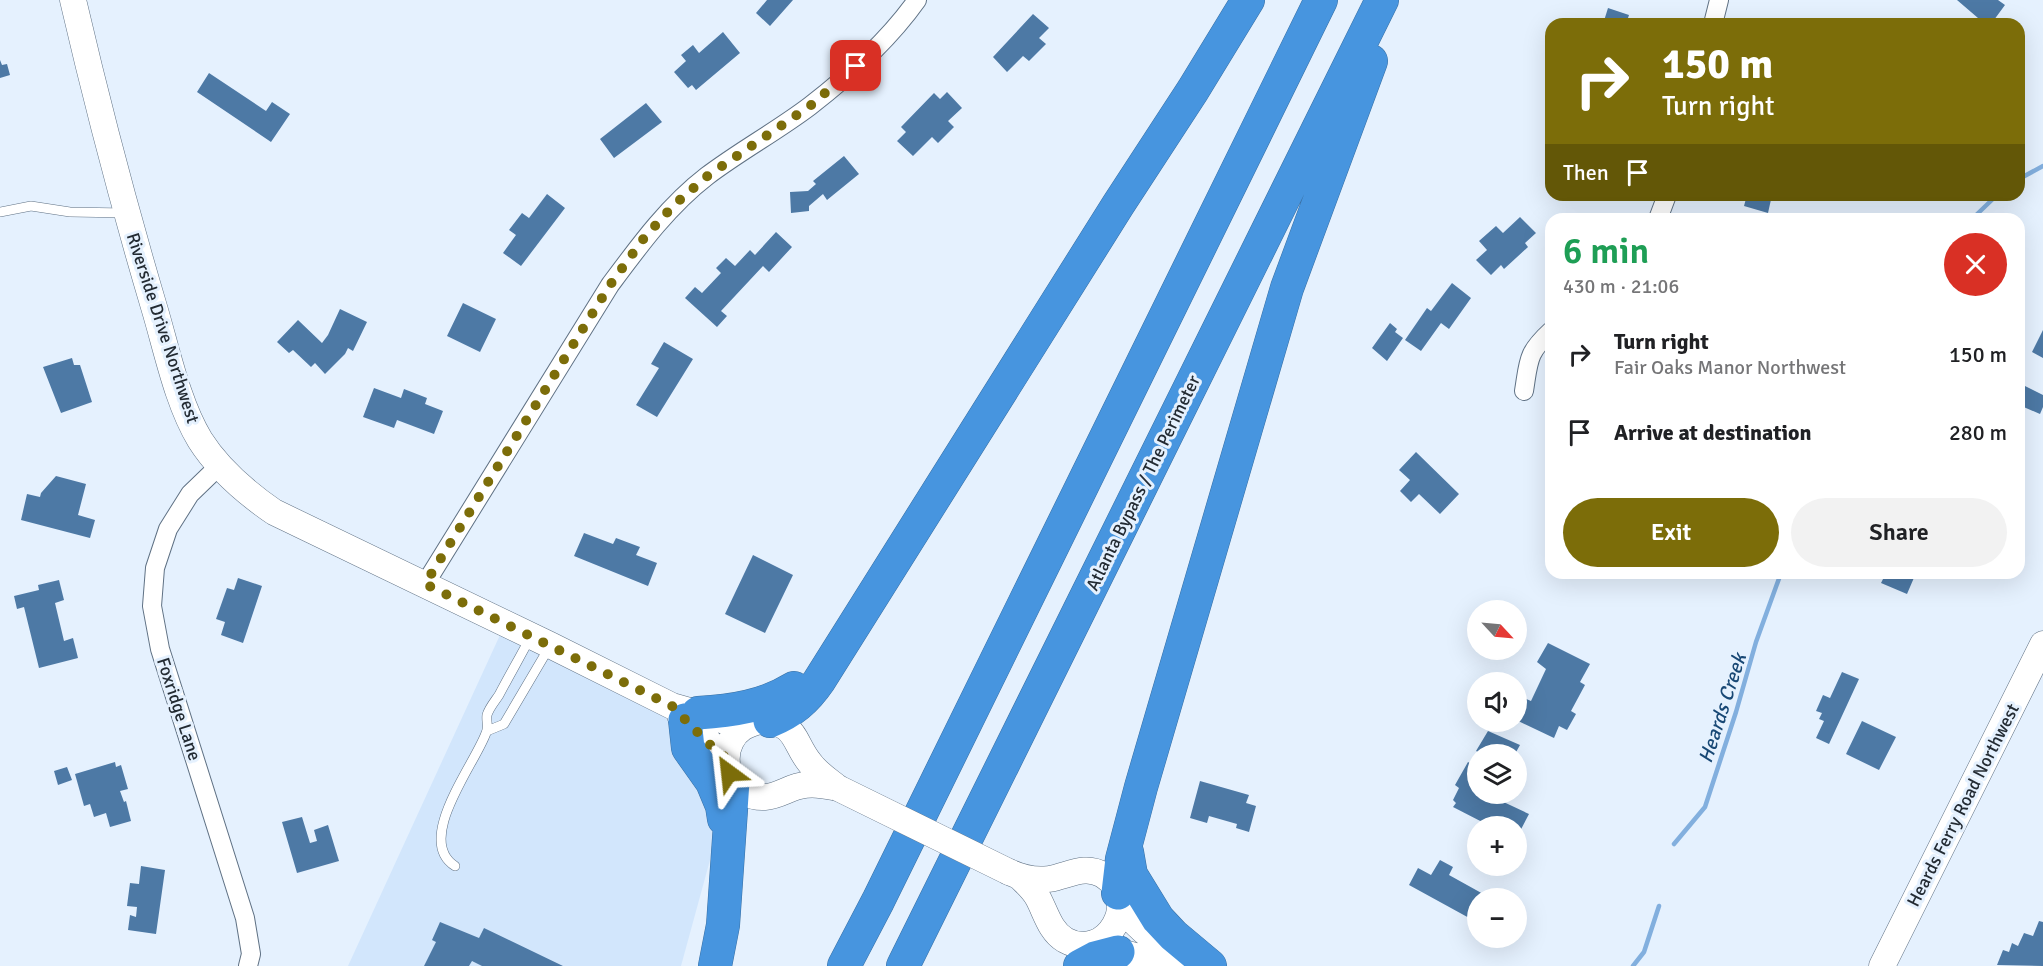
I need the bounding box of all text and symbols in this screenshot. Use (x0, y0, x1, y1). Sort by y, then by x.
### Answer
text: 150 m (1662, 39, 1773, 90)
pin (830, 40, 881, 91)
icon: right (1563, 42, 1641, 120)
icon: arrive (839, 49, 872, 82)
text: Turn right (1662, 90, 1775, 123)
icon: arrive (1621, 156, 1654, 189)
text: Then (1563, 159, 1609, 186)
text: 6 min (1563, 229, 1649, 274)
street label: Riverside Drive Northwest (122, 230, 204, 426)
button: close (1944, 233, 2007, 296)
text: 430 m · 21:06 (1563, 274, 1679, 299)
text: Turn right (1614, 328, 1709, 355)
icon: right (1563, 338, 1596, 371)
text: 150 m (1949, 341, 2007, 368)
text: Fair Oaks Manor Northwest (1614, 355, 1846, 380)
street label: Atlanta Bypass / The Perimeter (1081, 371, 1205, 594)
icon: arrive (1563, 416, 1596, 449)
text: Arrive at destination (1614, 419, 1811, 446)
text: 280 m (1949, 419, 2007, 446)
button: Exit (1563, 498, 1779, 567)
button: Share (1791, 498, 2007, 567)
north arrow (1467, 600, 1527, 660)
map controls (1467, 600, 1527, 948)
water label: Heards Creek (1693, 648, 1753, 766)
street label: Foxridge Lane (152, 655, 206, 763)
button: sound (1467, 672, 1527, 732)
street label: Heards Ferry Road Northwest (1902, 700, 2024, 910)
position arrow (697, 741, 761, 805)
button: layers (1467, 744, 1527, 804)
button: + (1467, 816, 1527, 876)
button: − (1467, 888, 1527, 948)

